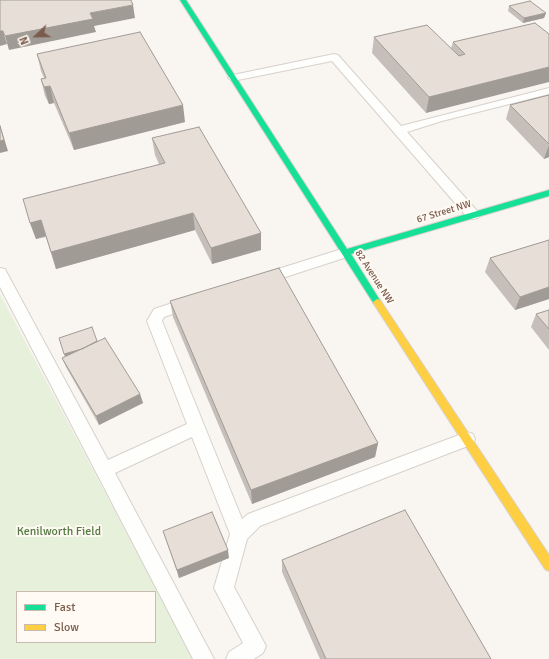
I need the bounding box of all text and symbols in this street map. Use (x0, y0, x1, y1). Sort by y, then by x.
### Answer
north arrow (16, 16, 56, 56)
text: N (17, 35, 32, 47)
street label: 67 Street NW (415, 198, 473, 226)
street label: 82 Avenue NW (352, 248, 396, 306)
park label: Kenilworth Field (17, 525, 101, 539)
legend (16, 591, 156, 643)
text: Fast (54, 600, 75, 615)
text: Slow (54, 620, 79, 635)

